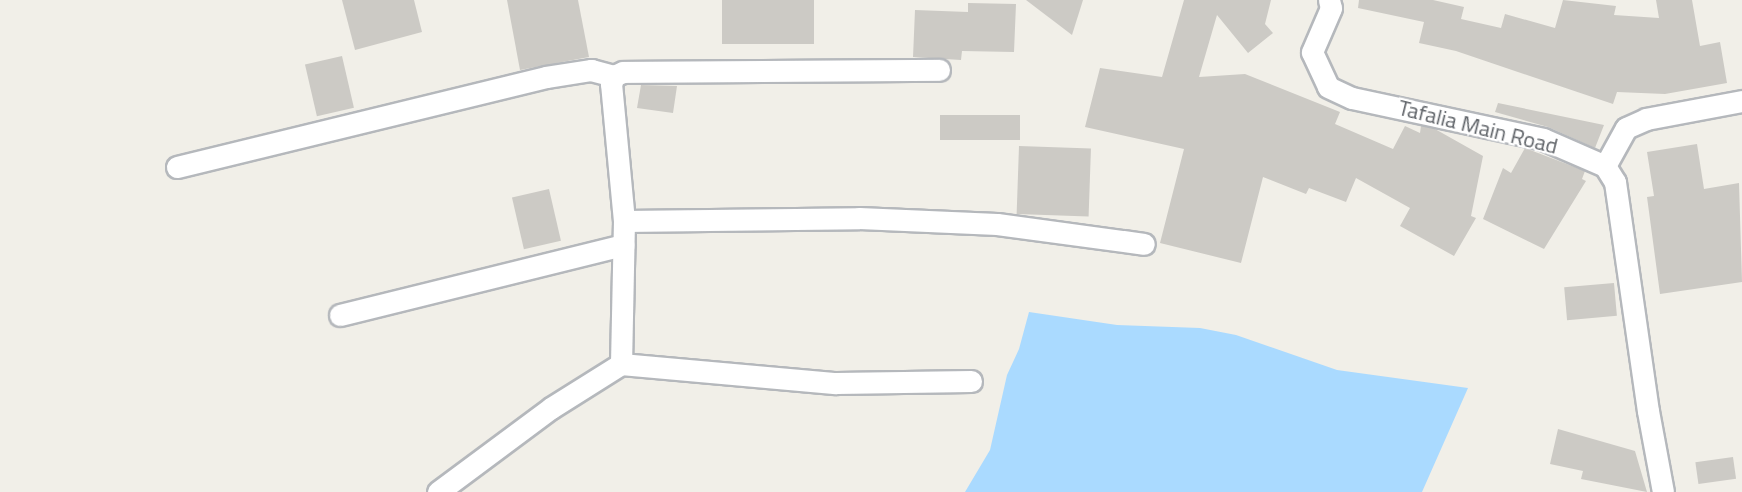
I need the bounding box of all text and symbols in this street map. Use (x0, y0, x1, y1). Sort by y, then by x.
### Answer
street label: Tafalia Main Road (1396, 94, 1560, 160)

